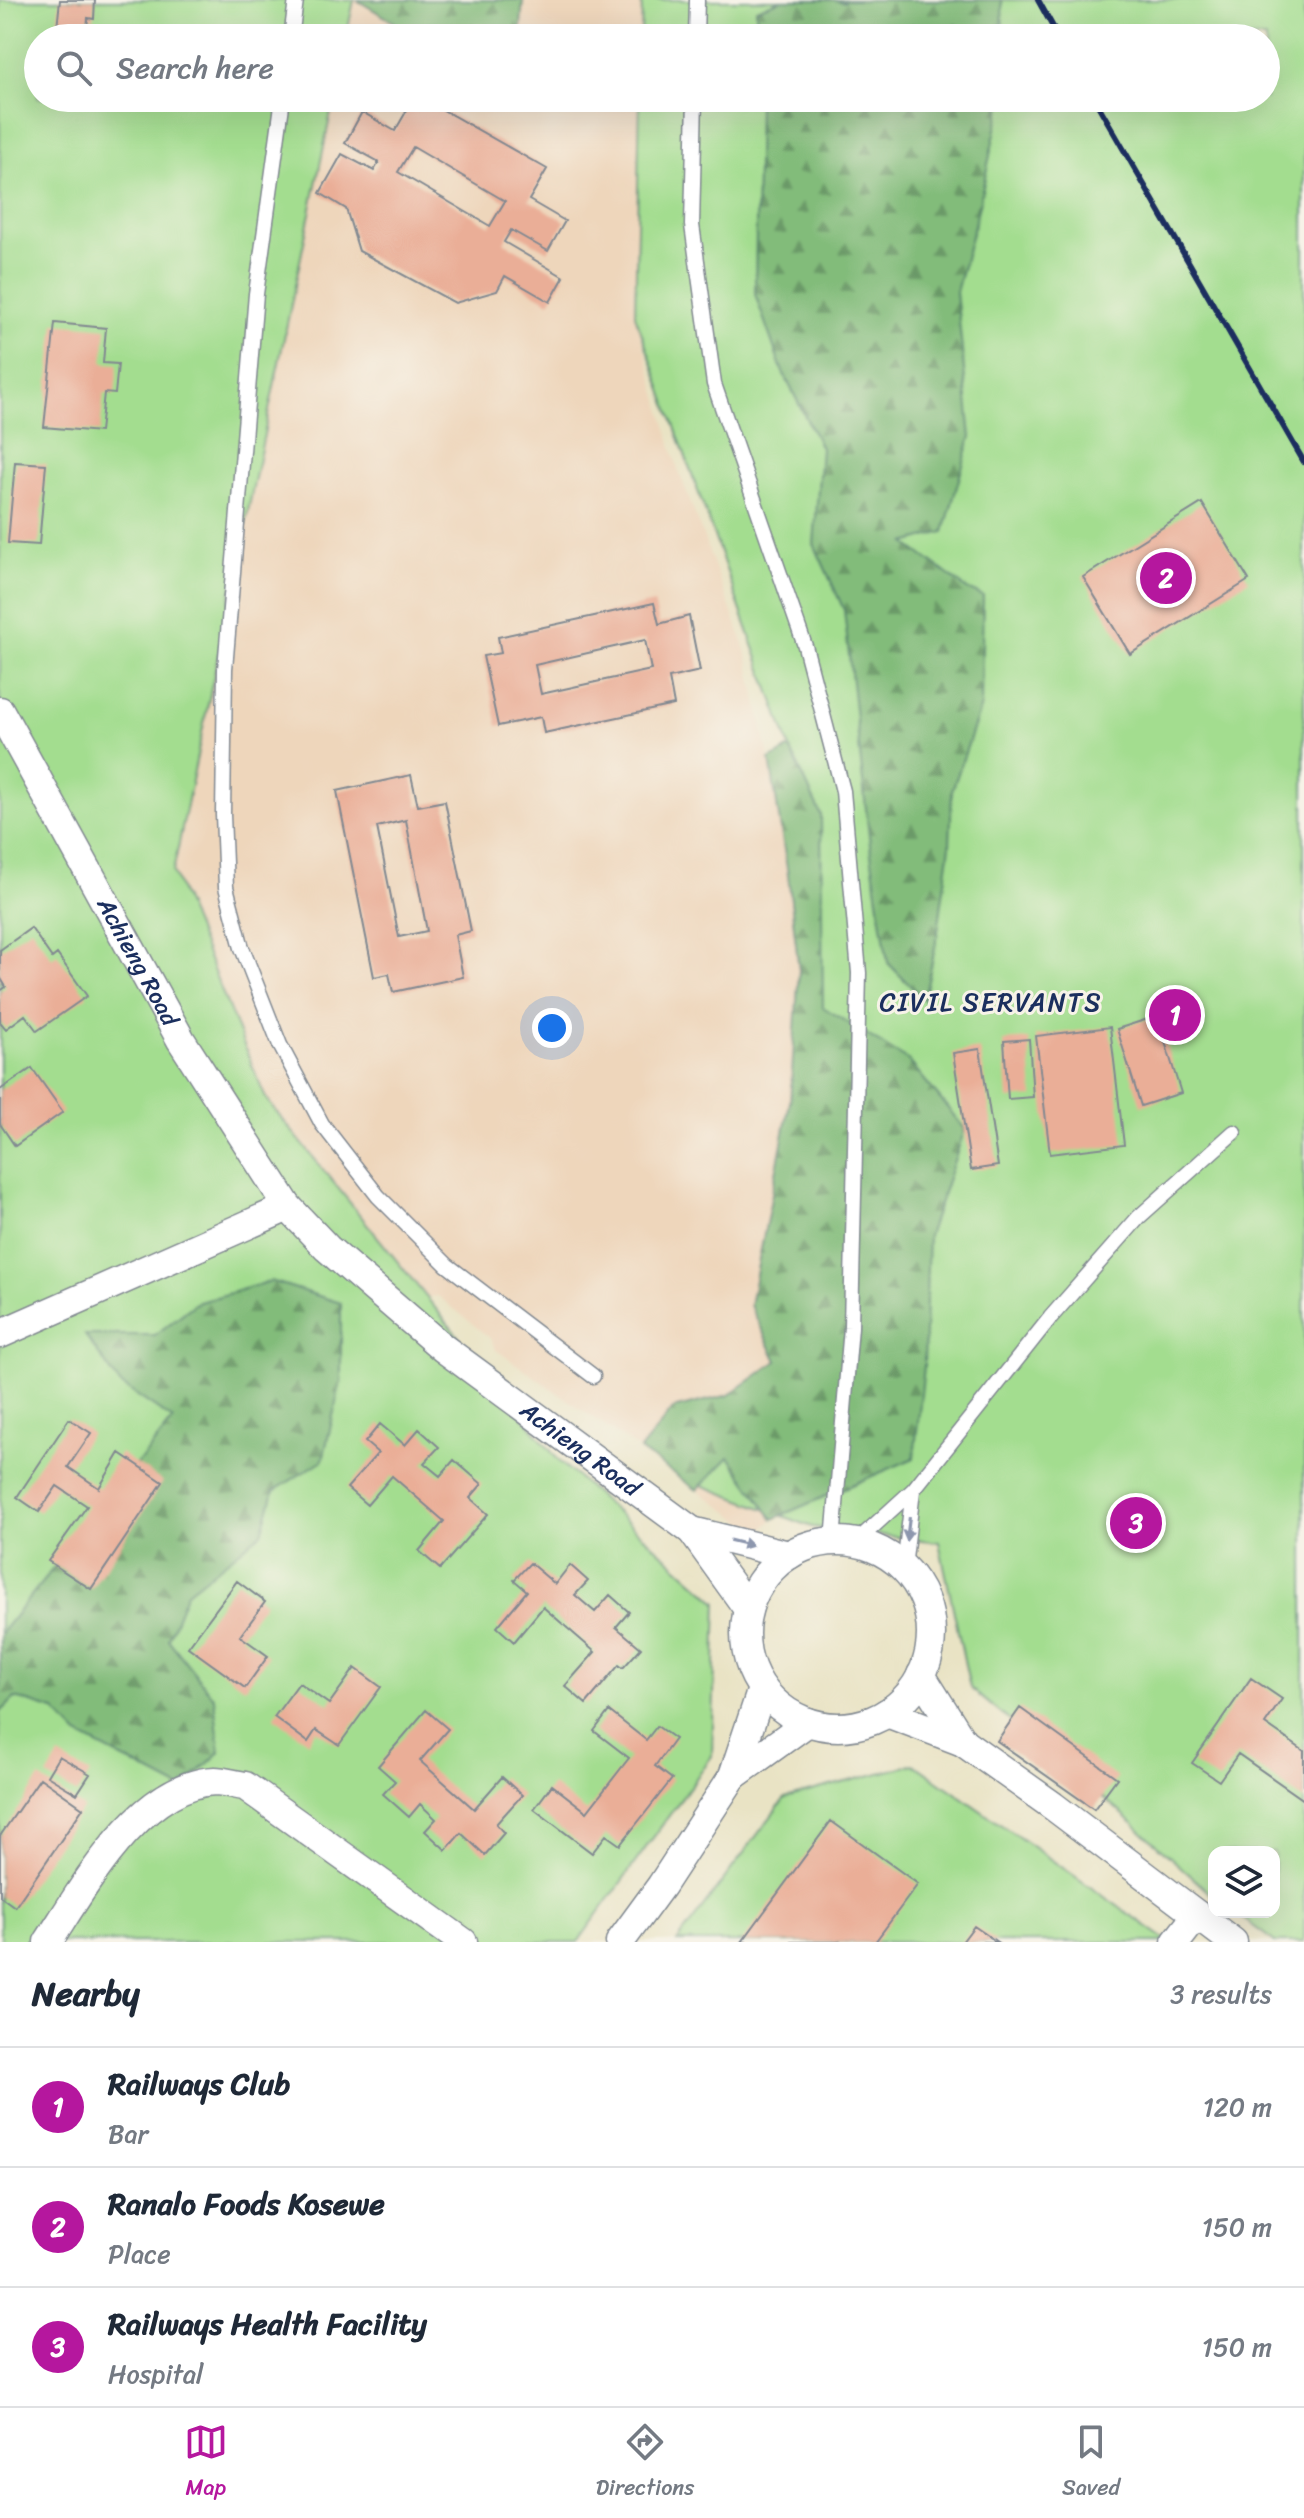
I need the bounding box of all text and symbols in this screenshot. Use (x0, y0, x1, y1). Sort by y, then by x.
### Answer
search box (24, 24, 1280, 112)
text: Search here (116, 41, 274, 95)
icon: search (52, 46, 96, 90)
pin: 2 (1140, 548, 1192, 608)
street label: Achieng Road (85, 888, 191, 1035)
district label: CIVIL SERVANTS (880, 979, 1102, 1025)
pin: 1 (1149, 985, 1201, 1045)
your location (532, 1008, 572, 1048)
street label: Achieng Road (510, 1389, 651, 1509)
pin: 3 (1110, 1493, 1162, 1553)
one-way arrow (901, 1517, 914, 1542)
one-way arrow (728, 1537, 753, 1550)
map controls (1208, 1846, 1280, 1918)
button: layers (1208, 1846, 1280, 1918)
text: Nearby (32, 1964, 140, 2024)
text: 3 results (1170, 1971, 1272, 2017)
text: Railways Club (108, 2057, 290, 2111)
text: 1 (52, 2084, 64, 2130)
text: 120 m (1203, 2084, 1272, 2130)
text: Bar (108, 2111, 148, 2157)
text: Ranalo Foods Kosewe (108, 2177, 385, 2231)
text: 2 (50, 2204, 66, 2250)
text: 150 m (1202, 2204, 1272, 2250)
text: Place (108, 2231, 171, 2277)
text: Railways Health Facility (108, 2297, 427, 2351)
text: 3 (51, 2324, 65, 2370)
text: 150 m (1202, 2324, 1272, 2370)
text: Hospital (108, 2351, 203, 2397)
tab: Map (184, 2420, 228, 2507)
tab: Directions (596, 2420, 694, 2507)
tab: Saved (1062, 2420, 1120, 2507)

